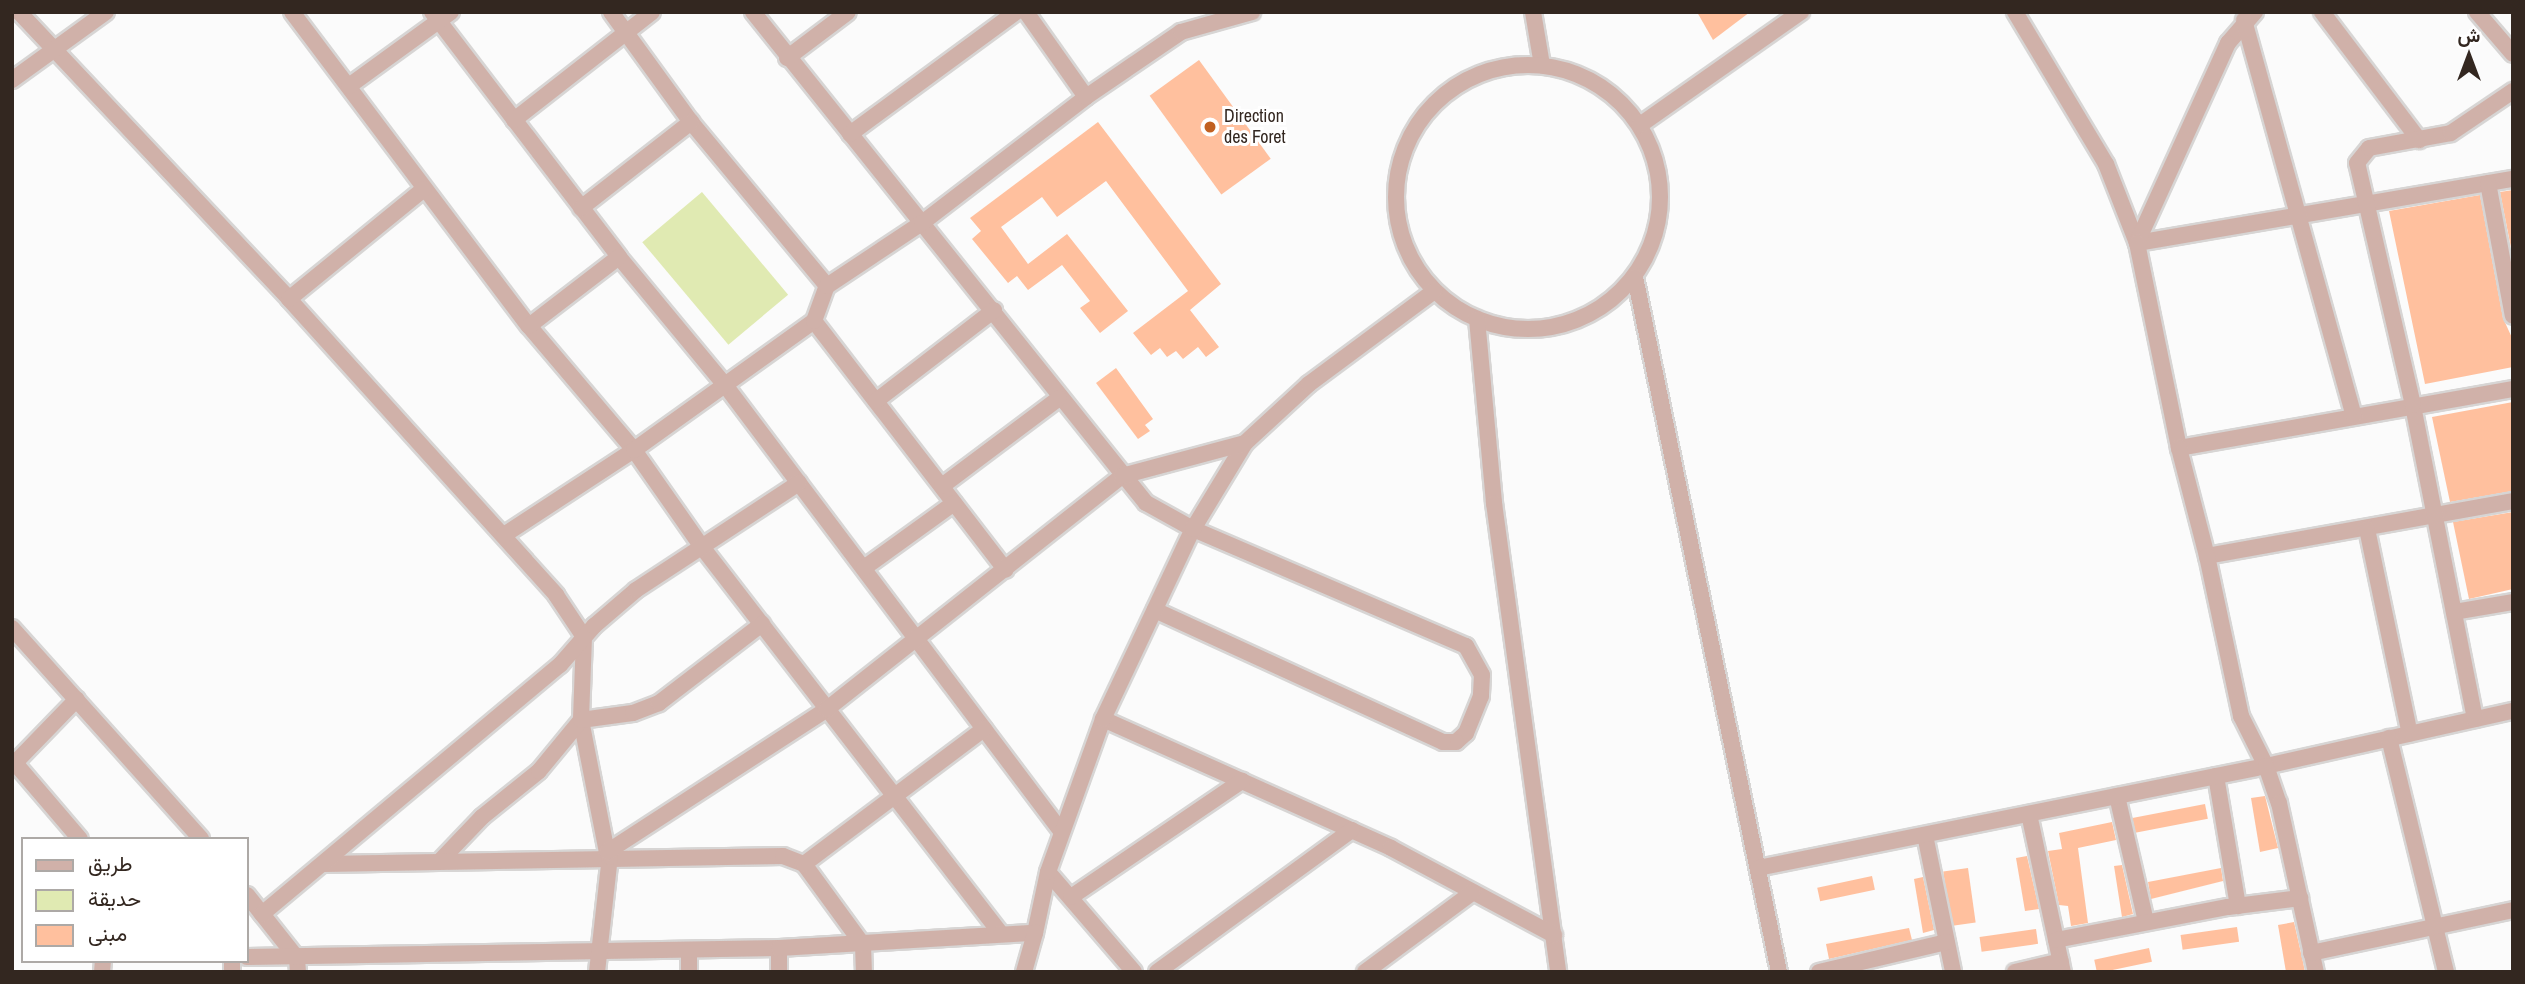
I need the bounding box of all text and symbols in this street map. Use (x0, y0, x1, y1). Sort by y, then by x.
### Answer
north arrow (2434, 21, 2504, 91)
text: ش (2458, 22, 2480, 48)
place label: Direction des Foret (1224, 106, 1286, 148)
marker: Direction des Foret (1202, 119, 1218, 135)
legend (21, 837, 248, 963)
text: طريق (88, 849, 133, 878)
text: حديقة (88, 884, 141, 913)
text: مبنى (88, 919, 127, 948)

